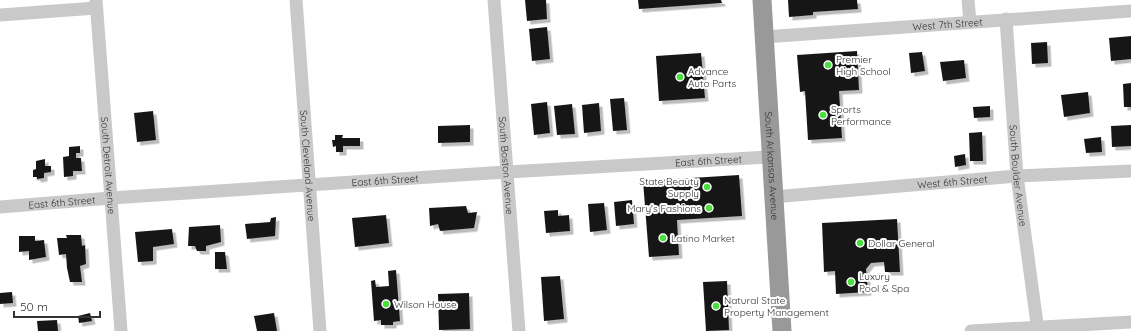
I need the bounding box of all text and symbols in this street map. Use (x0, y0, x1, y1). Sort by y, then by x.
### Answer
street label: West 7th Street (912, 15, 984, 33)
place label: Premier High School (836, 53, 891, 78)
marker: Premier High School (823, 60, 833, 70)
place label: Advance Auto Parts (688, 65, 737, 90)
marker: Advance Auto Parts (675, 72, 685, 82)
place label: Sports Performance (831, 103, 892, 128)
street label: South Cleveland Avenue (297, 109, 319, 222)
marker: Sports Performance (818, 110, 828, 120)
street label: South Arkansas Avenue (762, 111, 782, 221)
street label: South Detroit Avenue (98, 116, 119, 215)
street label: South Boston Avenue (496, 116, 517, 216)
street label: South Boulder Avenue (1007, 124, 1030, 227)
street label: East 6th Street (675, 152, 743, 169)
street label: East 6th Street (351, 171, 420, 189)
street label: West 6th Street (917, 172, 989, 191)
place label: State Beauty Supply (639, 175, 699, 200)
marker: State Beauty Supply (702, 182, 712, 192)
street label: East 6th Street (28, 193, 96, 211)
place label: Mary's Fashions (627, 202, 701, 215)
marker: Mary's Fashions (704, 203, 714, 213)
place label: Latino Market (671, 232, 735, 245)
marker: Latino Market (658, 233, 668, 243)
place label: Dollar General (868, 237, 935, 250)
marker: Dollar General (855, 238, 865, 248)
place label: Luxury Pool & Spa (859, 270, 909, 295)
marker: Luxury Pool & Spa (846, 277, 856, 287)
scale bar (14, 293, 100, 319)
place label: Natural State Property Management (724, 294, 829, 319)
place label: Wilson House (394, 298, 457, 311)
text: 50 m (20, 299, 48, 314)
marker: Wilson House (381, 299, 391, 309)
marker: Natural State Property Management (711, 301, 721, 311)

